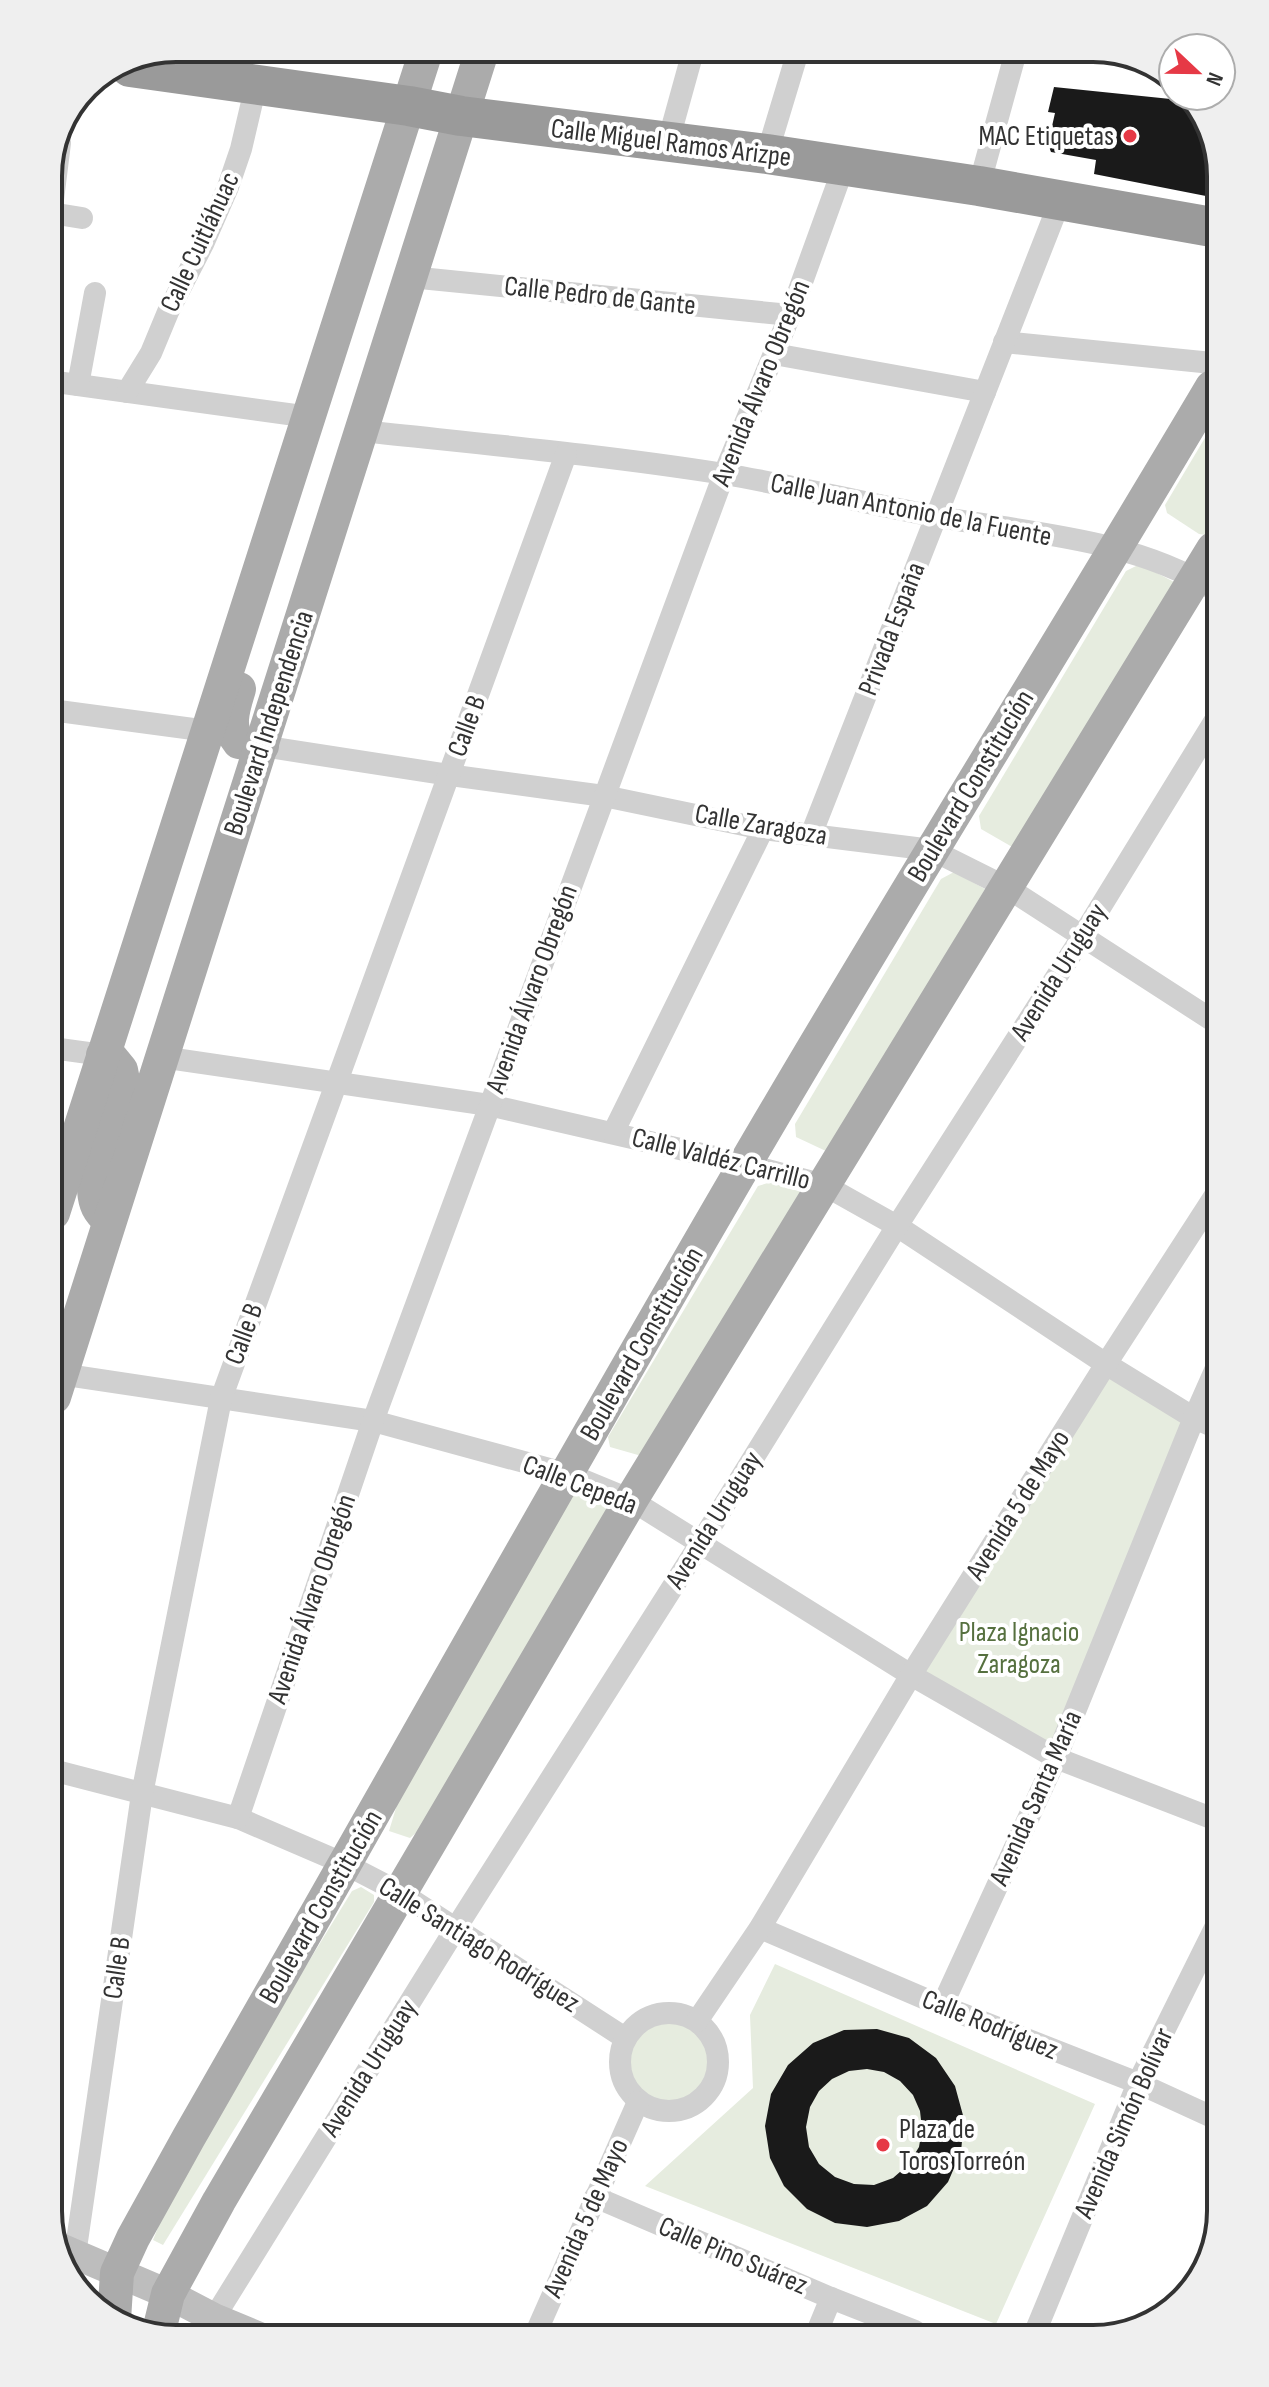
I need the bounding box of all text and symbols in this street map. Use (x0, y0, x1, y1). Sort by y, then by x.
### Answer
north arrow (1157, 32, 1237, 112)
text: N (1199, 68, 1229, 89)
street label: Calle Miguel Ramos Arizpe (549, 112, 793, 174)
place label: MAC Etiquetas (978, 120, 1114, 153)
marker: MAC Etiquetas (1121, 127, 1139, 145)
street label: Calle Cuitláhuac (153, 167, 247, 317)
street label: Calle Pedro de Gante (503, 270, 697, 322)
street label: Avenida Álvaro Obregón (704, 275, 817, 492)
street label: Calle Juan Antonio de la Fuente (768, 467, 1054, 553)
street label: Privada España (852, 558, 932, 700)
street label: Boulevard Independencia (217, 606, 321, 840)
street label: Boulevard Constitución (901, 684, 1041, 888)
street label: Calle B (441, 691, 493, 761)
street label: Calle Zaragoza (692, 797, 830, 853)
street label: Avenida Álvaro Obregón (479, 880, 585, 1098)
street label: Avenida Uruguay (1003, 897, 1114, 1048)
street label: Calle Valdéz Carrillo (629, 1121, 813, 1197)
street label: Boulevard Constitución (573, 1241, 711, 1447)
street label: Calle B (218, 1299, 270, 1369)
street label: Avenida 5 de Mayo (958, 1424, 1077, 1587)
street label: Avenida Uruguay (658, 1445, 769, 1596)
street label: Calle Cepeda (518, 1448, 642, 1522)
street label: Avenida Álvaro Obregón (260, 1490, 363, 1709)
park label: Plaza Ignacio Zaragoza (959, 1616, 1079, 1681)
street label: Avenida Santa María (982, 1706, 1089, 1891)
street label: Boulevard Constitución (252, 1804, 390, 2010)
street label: Calle Santiago Rodríguez (373, 1870, 585, 2020)
street label: Calle B (96, 1935, 138, 2001)
street label: Calle Rodríguez (917, 1983, 1063, 2067)
street label: Avenida Uruguay (313, 1993, 424, 2144)
street label: Avenida Simón Bolívar (1067, 2023, 1181, 2224)
place label: Plaza de Toros Torreón (899, 2113, 1025, 2178)
street label: Avenida 5 de Mayo (536, 2134, 636, 2303)
marker: Plaza de Toros Torreón (874, 2136, 892, 2154)
street label: Calle Pino Suárez (654, 2210, 812, 2302)

